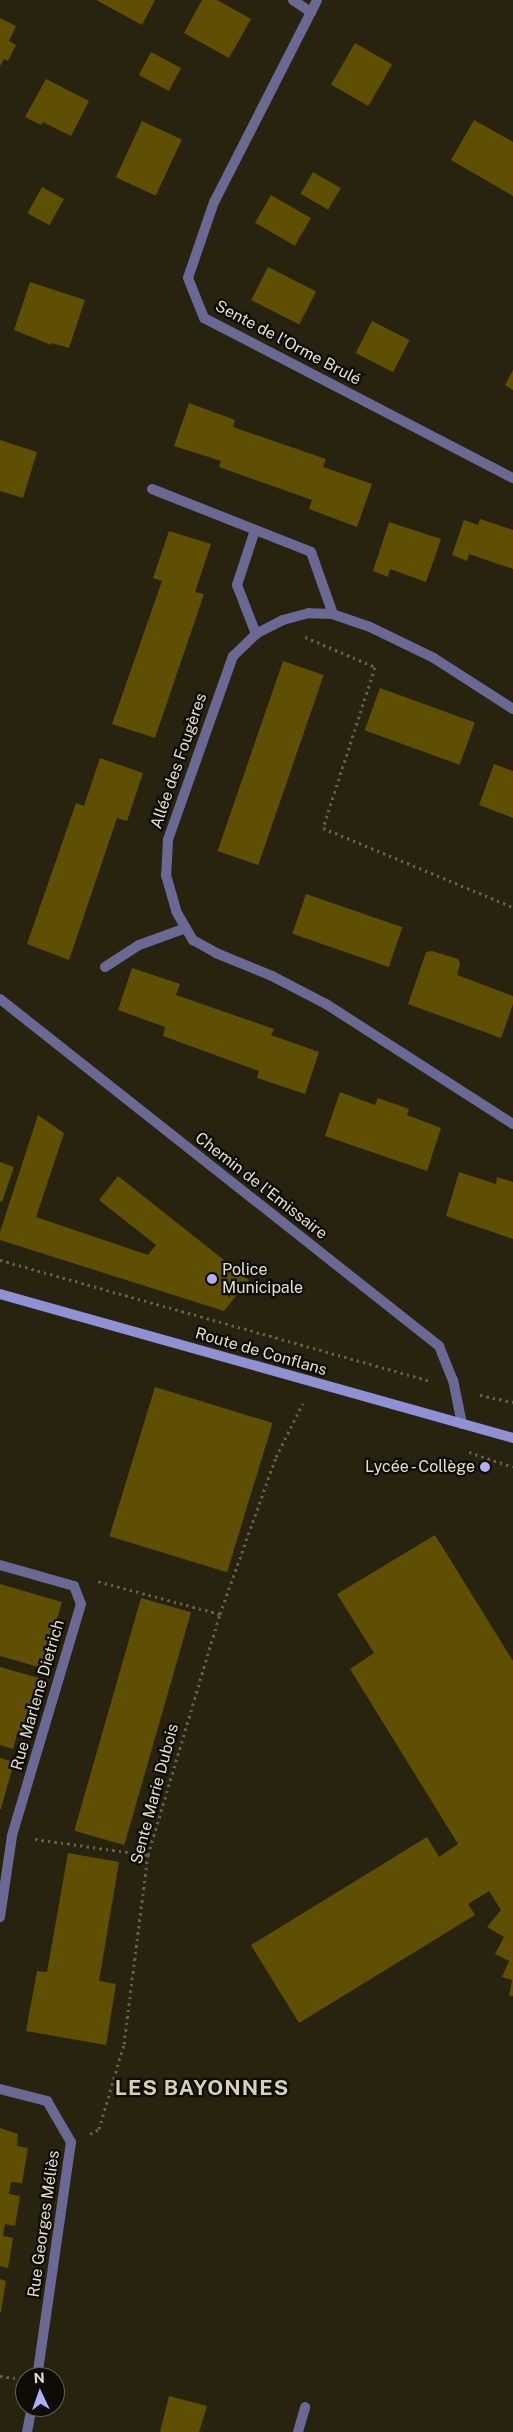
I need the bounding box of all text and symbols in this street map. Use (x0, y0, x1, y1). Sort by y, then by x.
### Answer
street label: Sente de l'Orme Brulé (212, 296, 364, 390)
street label: Allée des Fougères (147, 691, 211, 831)
street label: Chemin de l'Emissaire (191, 1128, 331, 1244)
place label: Police Municipale (222, 1260, 303, 1298)
marker: Police Municipale (206, 1273, 218, 1285)
street label: Route de Conflans (193, 1324, 329, 1380)
place label: Lycée - Collège (361, 1457, 475, 1477)
marker: Lycée - Collège (479, 1461, 491, 1473)
street label: Rue Marlene Dietrich (7, 1617, 69, 1773)
street label: Sente Marie Dubois (127, 1722, 183, 1866)
district label: LES BAYONNES (113, 2075, 291, 2101)
street label: Rue Georges Méliès (24, 2149, 64, 2299)
north arrow (15, 2367, 65, 2417)
text: N (33, 2370, 45, 2386)

